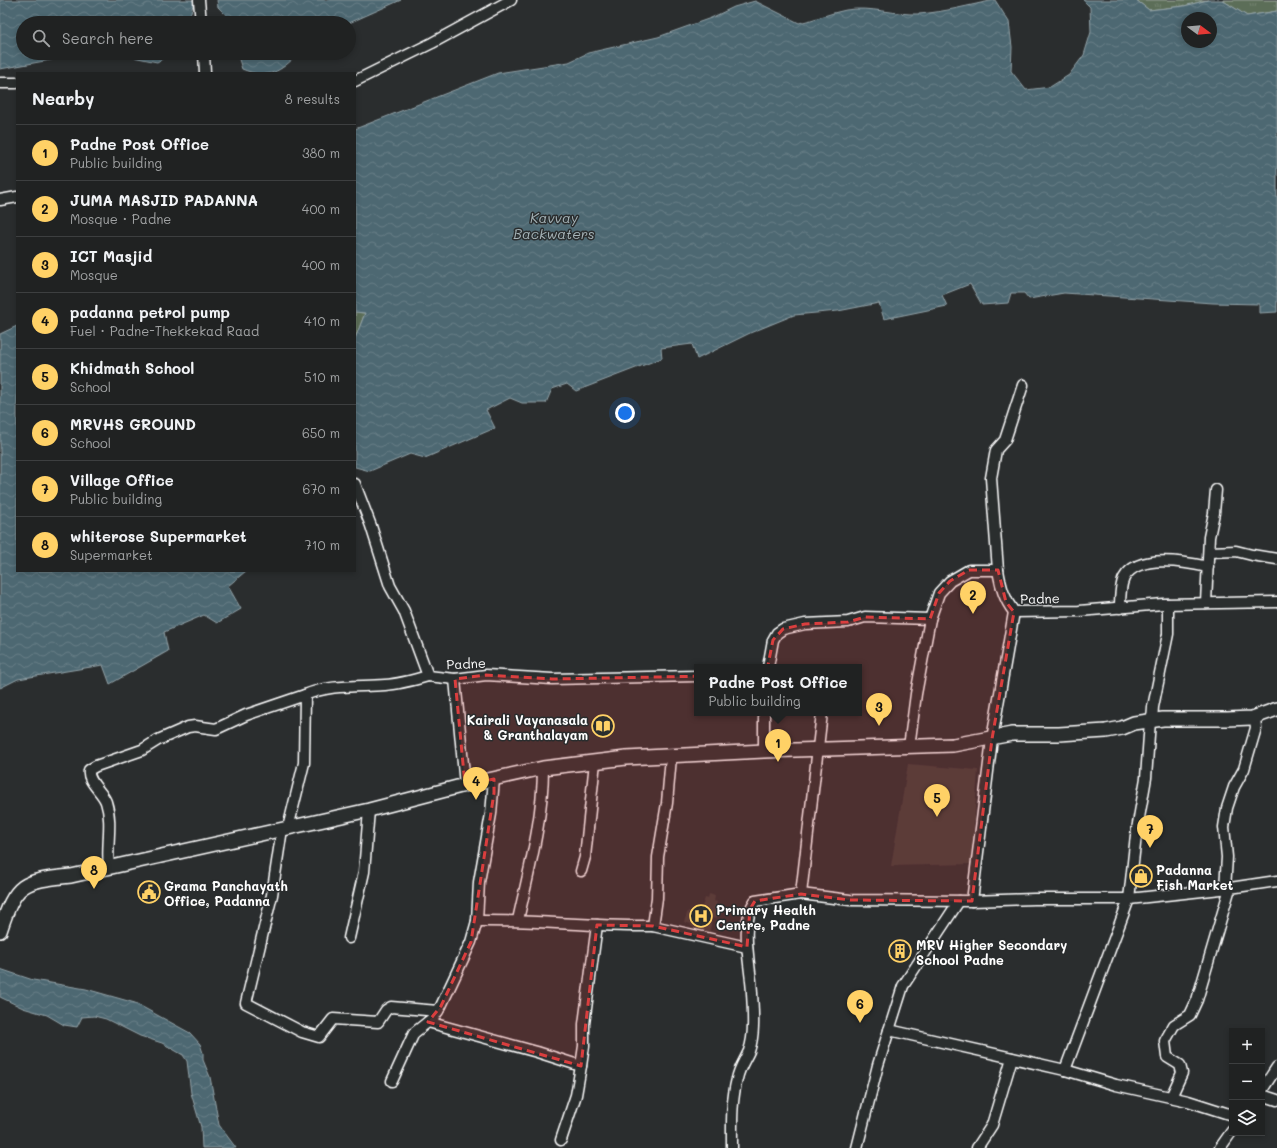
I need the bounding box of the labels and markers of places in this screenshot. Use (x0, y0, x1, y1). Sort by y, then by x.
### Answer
pin: 2 (960, 581, 986, 614)
pin: 3 (866, 693, 892, 726)
place label: Kairali Vayanasala & Granthalayam (467, 711, 588, 744)
library icon: Kairali Vayanasala & Granthalayam (590, 713, 616, 739)
pin: 1 (765, 729, 791, 762)
pin: 4 (463, 767, 489, 800)
pin: 5 (924, 784, 950, 817)
pin: 7 (1137, 815, 1163, 848)
pin: 8 (81, 856, 107, 889)
place label: Padanna Fish Market (1156, 861, 1234, 893)
shop icon: Padanna Fish Market (1128, 863, 1154, 889)
place label: Grama Panchayath Office, Padanna (164, 877, 288, 909)
public building icon: Grama Panchayath Office, Padanna (136, 879, 162, 905)
place label: Primary Health Centre, Padne (716, 901, 816, 933)
hospital icon: Primary Health Centre, Padne (688, 903, 714, 929)
place label: MRV Higher Secondary School Padne (916, 936, 1067, 968)
building icon: MRV Higher Secondary School Padne (887, 938, 913, 964)
pin: 6 (847, 990, 873, 1023)

